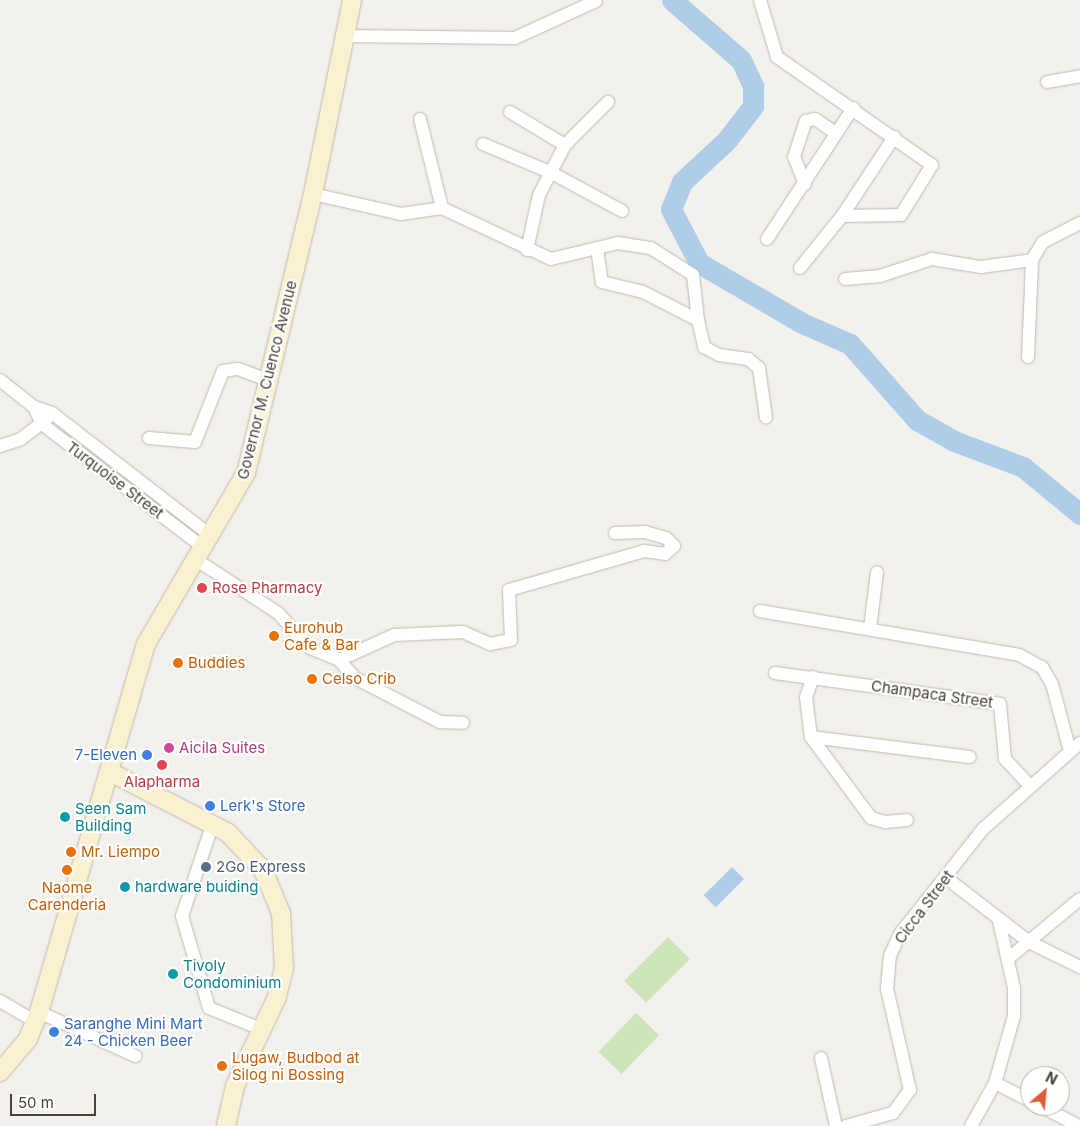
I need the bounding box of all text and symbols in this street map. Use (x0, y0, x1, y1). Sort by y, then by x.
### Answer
street label: Governor M. Cuenco Avenue (234, 279, 300, 481)
street label: Turquoise Street (63, 438, 167, 522)
place label: Rose Pharmacy (212, 579, 322, 597)
marker: Rose Pharmacy (196, 582, 208, 594)
place label: Eurohub Cafe & Bar (284, 618, 359, 653)
marker: Eurohub Cafe & Bar (268, 630, 280, 642)
place label: Buddies (188, 654, 245, 672)
marker: Buddies (172, 657, 184, 669)
place label: Celso Crib (322, 670, 396, 688)
marker: Celso Crib (306, 673, 318, 685)
street label: Champaca Street (870, 677, 994, 711)
place label: Aicila Suites (179, 739, 265, 757)
marker: Aicila Suites (163, 742, 175, 754)
place label: 7-Eleven (75, 746, 137, 764)
marker: 7-Eleven (141, 749, 153, 761)
marker: Alapharma (156, 759, 168, 771)
place label: Alapharma (124, 773, 200, 791)
place label: Lerk's Store (220, 797, 305, 815)
place label: Seen Sam Building (75, 799, 146, 834)
marker: Lerk's Store (204, 800, 216, 812)
marker: Seen Sam Building (59, 811, 71, 823)
place label: Mr. Liempo (81, 843, 160, 861)
marker: Mr. Liempo (65, 846, 77, 858)
place label: 2Go Express (216, 858, 306, 876)
marker: 2Go Express (200, 861, 212, 873)
marker: Naome Carenderia (61, 864, 73, 876)
street label: Cicca Street (891, 867, 957, 947)
place label: Naome Carenderia (28, 878, 106, 913)
place label: hardware buiding (135, 878, 259, 896)
marker: hardware buiding (119, 881, 131, 893)
place label: Tivoly Condominium (183, 956, 281, 991)
marker: Tivoly Condominium (167, 968, 179, 980)
place label: Saranghe Mini Mart 24 - Chicken Beer (64, 1014, 203, 1049)
marker: Saranghe Mini Mart 24 - Chicken Beer (48, 1026, 60, 1038)
place label: Lugaw, Budbod at Silog ni Bossing (232, 1048, 359, 1083)
marker: Lugaw, Budbod at Silog ni Bossing (216, 1060, 228, 1072)
north arrow (1020, 1066, 1070, 1116)
text: N (1043, 1068, 1060, 1088)
scale bar (12, 1084, 99, 1116)
text: 50 m (18, 1093, 54, 1112)

